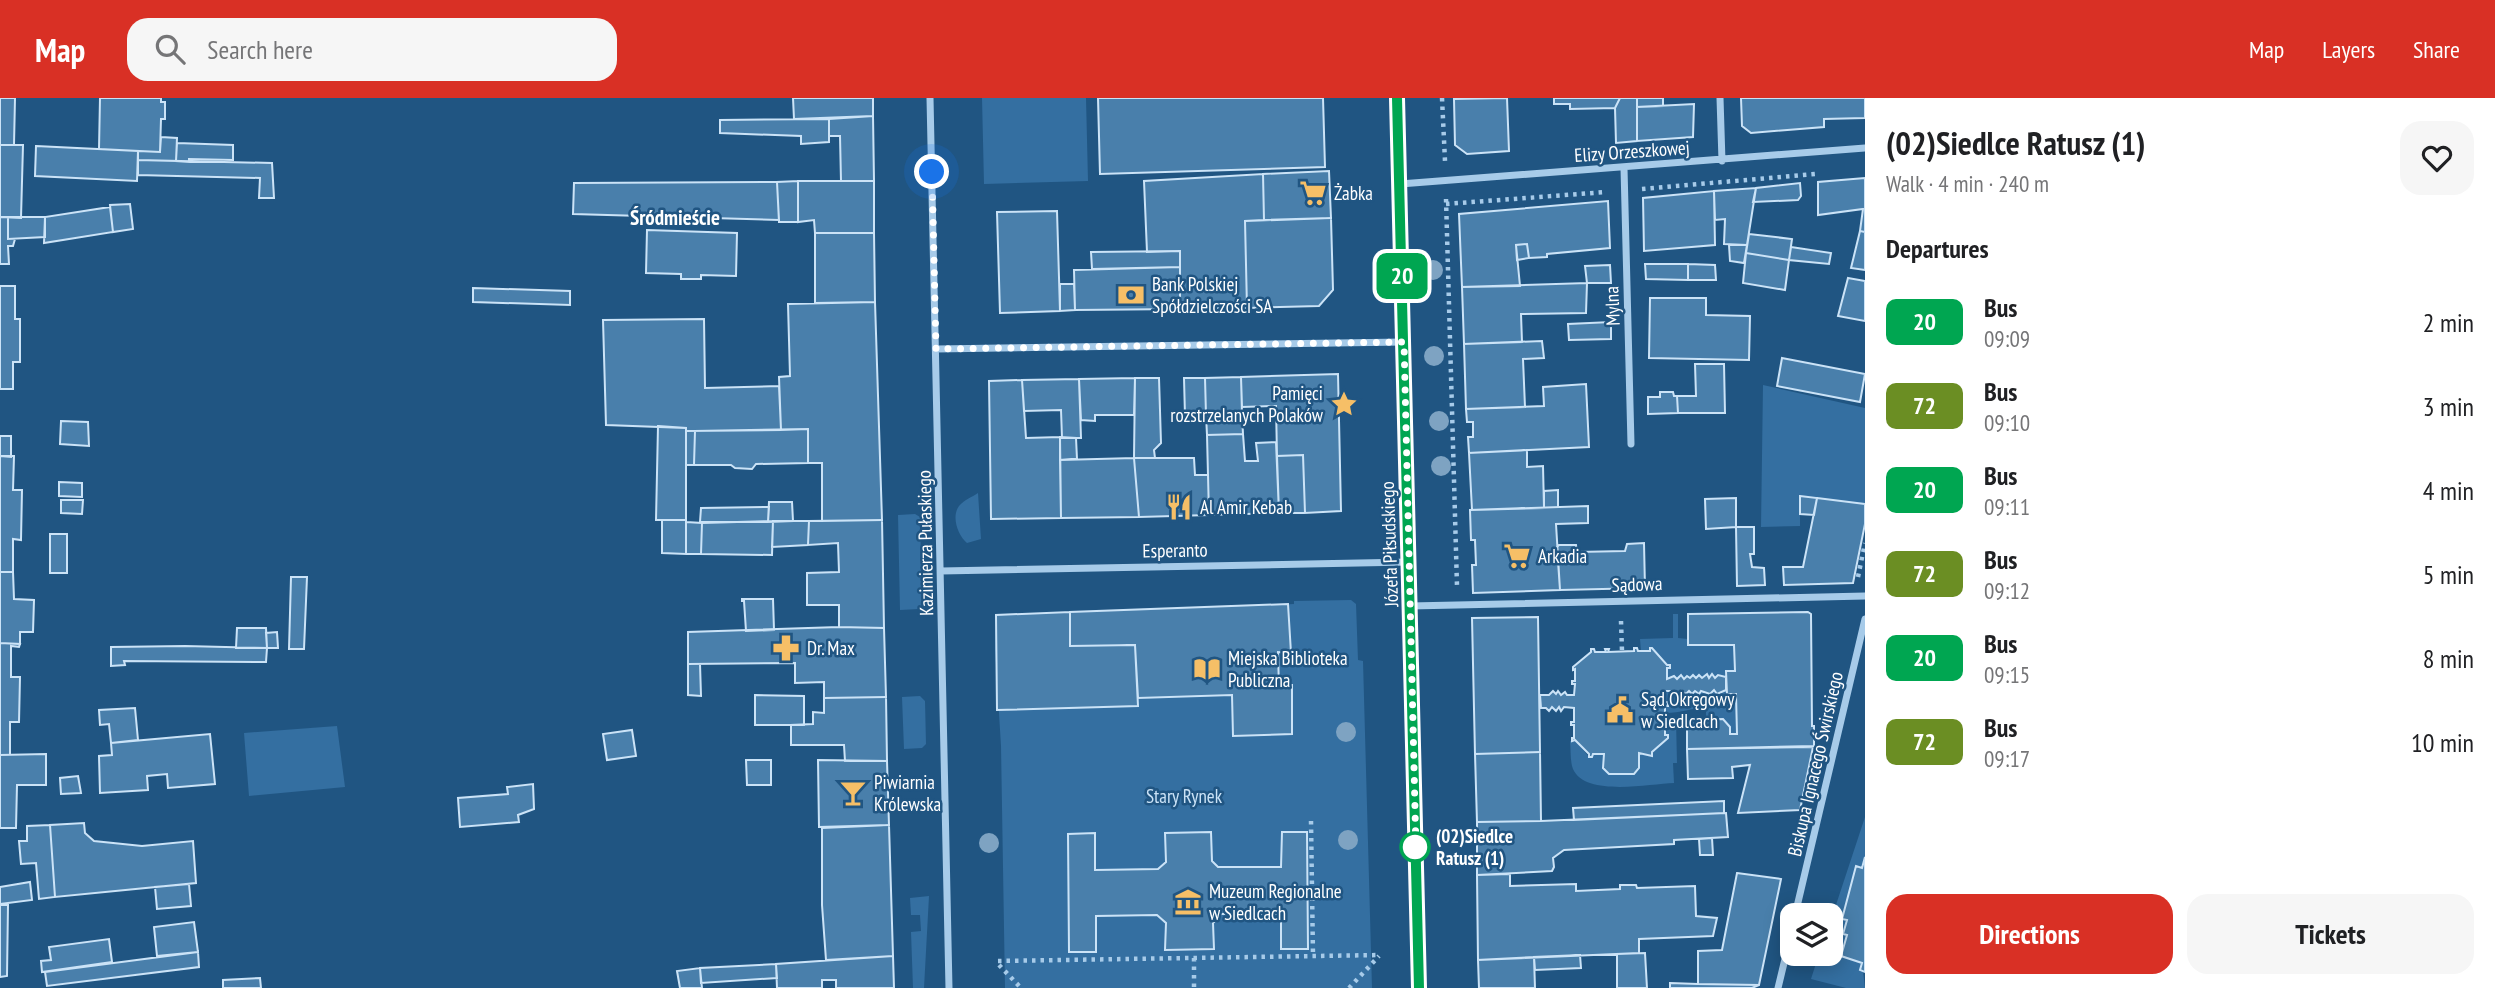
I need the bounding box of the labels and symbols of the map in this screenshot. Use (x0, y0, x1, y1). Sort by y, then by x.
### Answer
street label: Elizy Orzeszkowej (1573, 135, 1691, 167)
your location (914, 154, 949, 189)
supermarket icon: Żabka (1298, 178, 1328, 208)
place label: Żabka (1334, 181, 1373, 205)
district label: Śródmieście (630, 204, 720, 231)
line badge: 20 (1370, 253, 1434, 299)
place label: Bank Polskiej Spółdzielczości SA (1152, 272, 1272, 318)
bank icon: Bank Polskiej Spółdzielczości SA (1116, 280, 1146, 310)
street label: Mylna (1599, 286, 1625, 326)
place label: Pamięci rozstrzelanych Polaków (1170, 381, 1324, 427)
place icon: Pamięci rozstrzelanych Polaków (1329, 389, 1359, 419)
street label: Kazimierza Pułaskiego (912, 470, 938, 616)
street label: Józefa Piłsudskiego (1375, 481, 1403, 608)
restaurant icon: Al Amir Kebab (1164, 492, 1194, 522)
place label: Al Amir Kebab (1200, 495, 1292, 519)
street label: Esperanto (1142, 537, 1208, 563)
supermarket icon: Arkadia (1502, 541, 1532, 571)
place label: Arkadia (1538, 544, 1587, 568)
street label: Sądowa (1611, 571, 1663, 597)
pharmacy icon: Dr. Max (771, 633, 801, 663)
place label: Dr. Max (807, 636, 855, 660)
place label: Miejska Biblioteka Publiczna (1228, 646, 1348, 692)
library icon: Miejska Biblioteka Publiczna (1192, 654, 1222, 684)
street label: Biskupa Ignacego Świrskiego (1782, 669, 1848, 859)
place label: Sąd Okręgowy w Siedlcach (1641, 687, 1735, 733)
public building icon: Sąd Okręgowy w Siedlcach (1605, 695, 1635, 725)
place label: Piwiarnia Królewska (874, 770, 941, 816)
bar icon: Piwiarnia Królewska (838, 778, 868, 808)
park label: Stary Rynek (1146, 784, 1223, 808)
place label: (02)Siedlce Ratusz (1) (1436, 824, 1513, 870)
marker: (02)Siedlce Ratusz (1) (1400, 832, 1430, 862)
place label: Muzeum Regionalne w Siedlcach (1209, 879, 1342, 925)
museum icon: Muzeum Regionalne w Siedlcach (1173, 887, 1203, 917)

